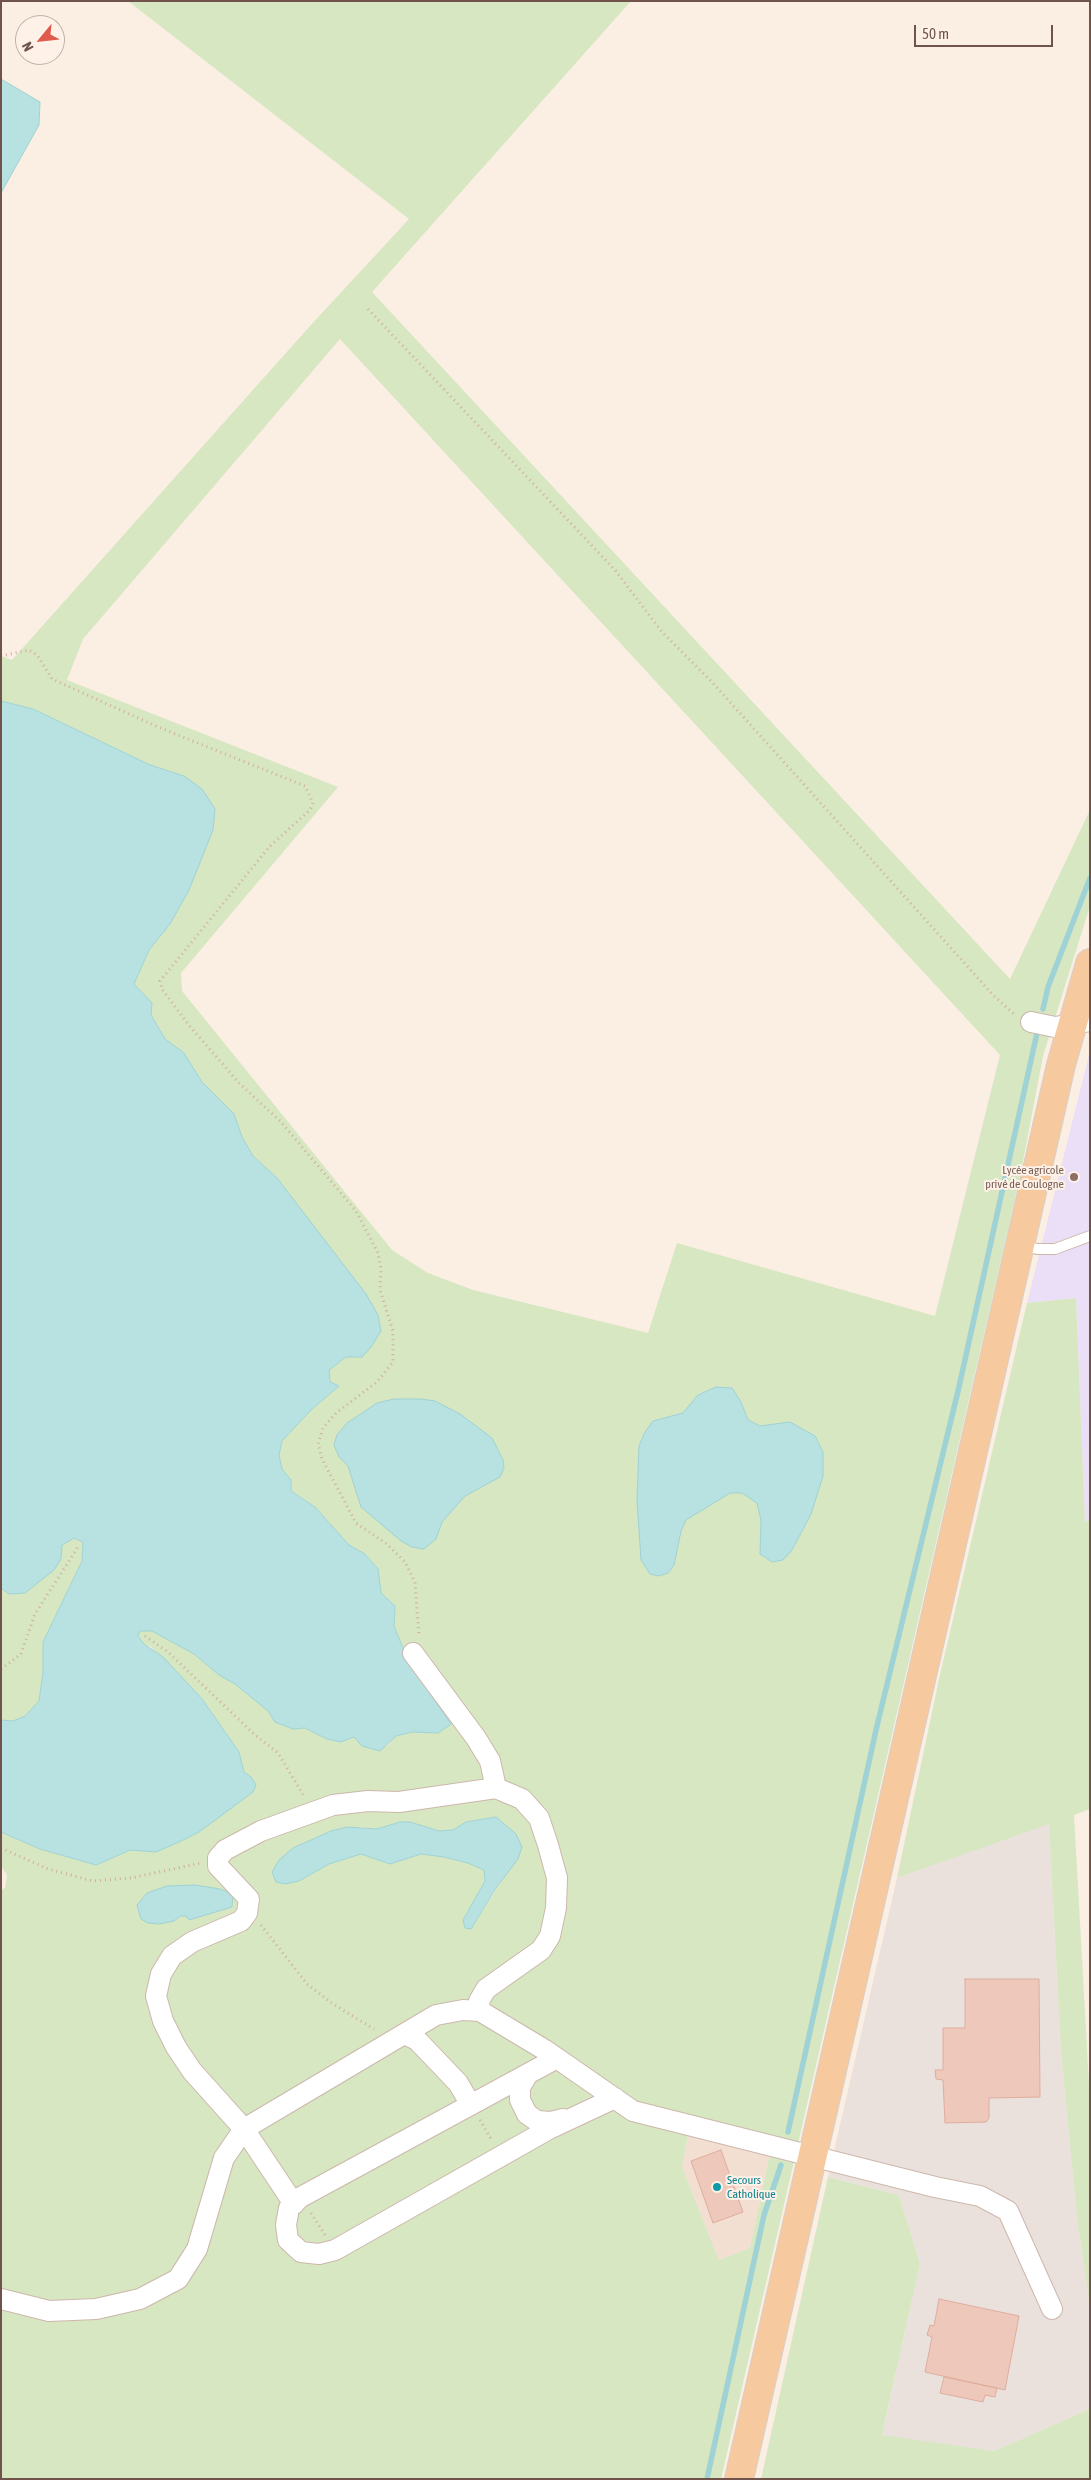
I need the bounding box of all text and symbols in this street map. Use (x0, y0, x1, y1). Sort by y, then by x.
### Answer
north arrow (15, 15, 65, 65)
scale bar (916, 15, 1055, 47)
text: 50 m (922, 25, 949, 42)
text: N (19, 39, 37, 54)
place label: Lycée agricole privé de Coulogne (985, 1163, 1064, 1191)
marker: Lycée agricole privé de Coulogne (1068, 1171, 1080, 1183)
place label: Secours Catholique (727, 2173, 776, 2201)
marker: Secours Catholique (711, 2181, 723, 2193)

